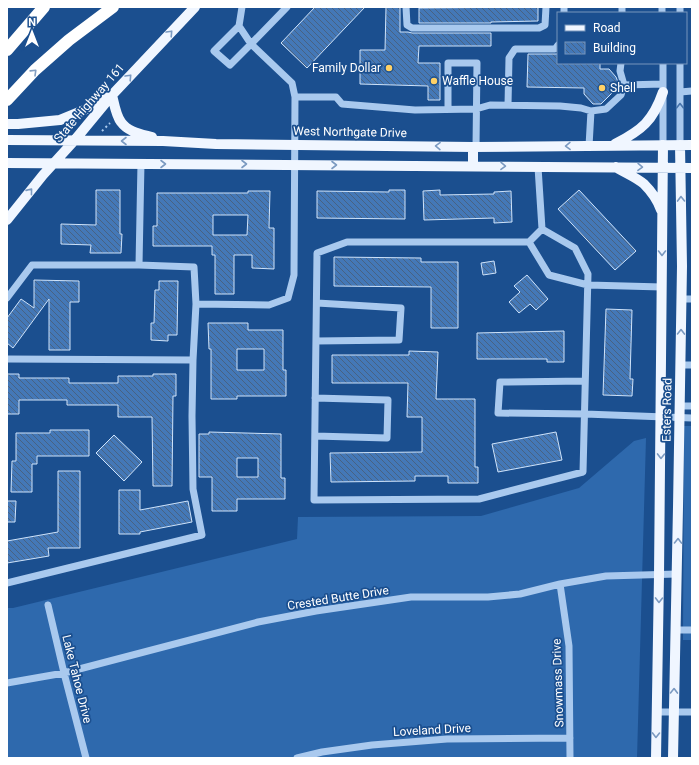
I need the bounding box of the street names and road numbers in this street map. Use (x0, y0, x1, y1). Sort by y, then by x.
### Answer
street label: State Highway 161 (51, 61, 127, 145)
street label: West Northgate Drive (293, 124, 407, 140)
street label: Esters Road (659, 378, 675, 442)
street label: Crested Butte Drive (286, 583, 390, 613)
street label: Lake Tahoe Drive (59, 633, 95, 725)
street label: Snowmass Drive (549, 638, 567, 728)
street label: Loveland Drive (393, 721, 471, 739)

